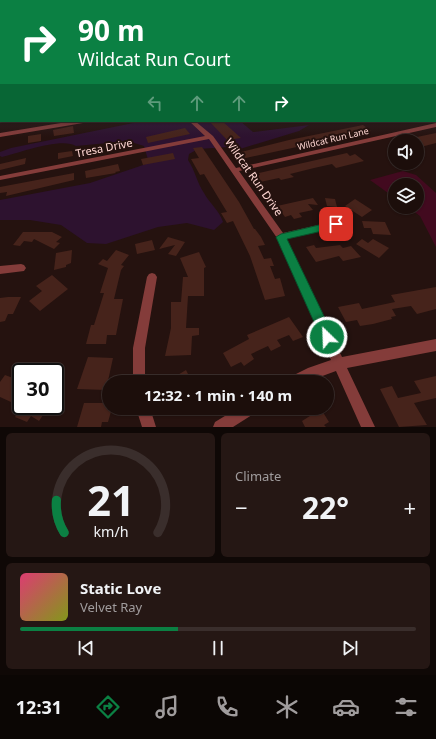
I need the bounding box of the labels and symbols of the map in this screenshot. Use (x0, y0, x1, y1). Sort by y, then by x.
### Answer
street label: Wildcat Run Lane (296, 124, 370, 153)
street label: Tresa Drive (74, 135, 134, 160)
street label: Wildcat Run Drive (222, 135, 287, 218)
pin (319, 207, 353, 241)
position arrow (306, 316, 348, 358)
speed limit sign: 30 (12, 363, 64, 415)

